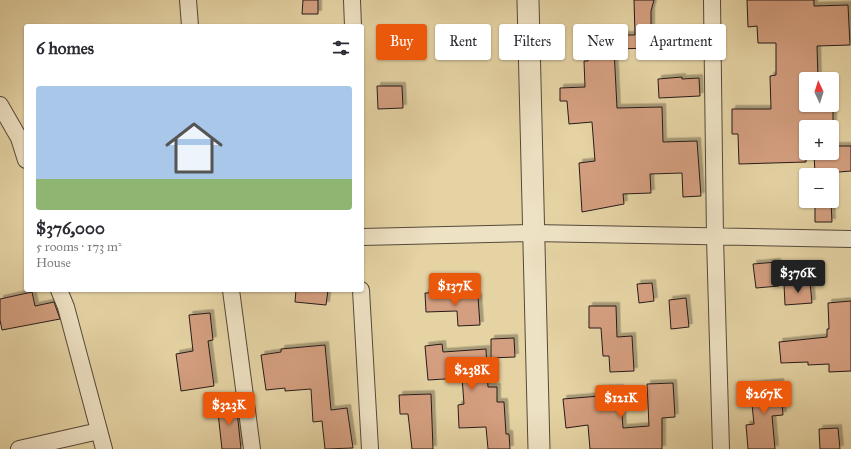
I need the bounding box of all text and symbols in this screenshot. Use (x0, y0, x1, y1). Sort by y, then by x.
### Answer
chip: Buy (376, 24, 427, 60)
chip: Rent (435, 24, 491, 60)
chip: Filters (499, 24, 565, 60)
chip: New (573, 24, 628, 60)
chip: Apartment (636, 24, 726, 60)
icon: filters (330, 37, 352, 59)
text: 6 homes (36, 38, 94, 59)
north arrow (799, 72, 839, 112)
map controls (799, 72, 839, 208)
icon: home (158, 112, 230, 184)
button: + (799, 120, 839, 160)
button: − (799, 168, 839, 208)
text: $376,000 (36, 218, 105, 239)
text: 5 rooms · 173 m² (36, 239, 122, 255)
text: House (36, 255, 71, 271)
pin: $376K (770, 260, 826, 294)
text: $376K (780, 265, 816, 281)
pin: $137K (427, 273, 483, 307)
text: $137K (438, 278, 472, 294)
pin: $238K (444, 357, 500, 391)
text: $238K (454, 362, 490, 378)
pin: $267K (736, 381, 792, 415)
pin: $121K (593, 385, 649, 419)
text: $267K (745, 386, 783, 402)
text: $121K (604, 390, 638, 406)
pin: $323K (201, 392, 257, 426)
text: $323K (212, 397, 246, 413)

